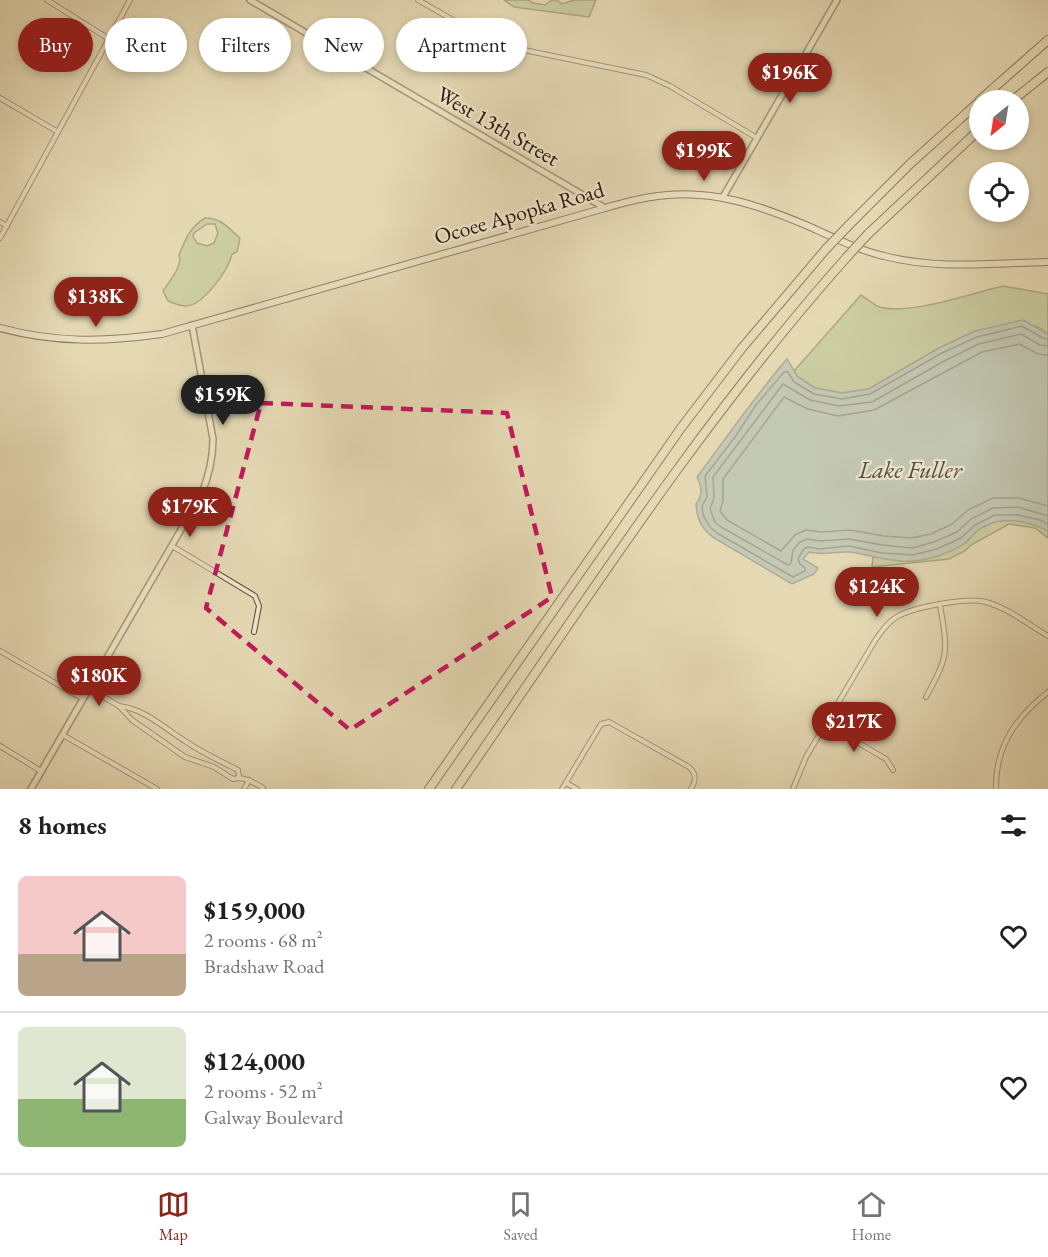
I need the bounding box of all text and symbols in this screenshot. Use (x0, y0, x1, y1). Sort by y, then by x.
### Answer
chip: Buy (18, 18, 93, 72)
chip: Rent (105, 18, 187, 72)
chip: Filters (199, 18, 291, 72)
chip: New (303, 18, 384, 72)
chip: Apartment (396, 18, 527, 72)
pin: $196K (748, 53, 832, 104)
text: $196K (762, 59, 818, 85)
street label: West 13th Street (431, 79, 565, 173)
north arrow (969, 90, 1029, 150)
map controls (969, 90, 1029, 222)
pin: $199K (662, 131, 746, 182)
text: $199K (676, 137, 732, 163)
button: locate (969, 162, 1029, 222)
street label: Ocoee Apopka Road (431, 175, 608, 251)
pin: $138K (54, 277, 138, 328)
text: $138K (68, 283, 124, 309)
pin: $159K (181, 375, 265, 426)
text: $159K (195, 381, 251, 407)
water label: Lake Fuller (857, 454, 964, 485)
pin: $179K (148, 487, 232, 538)
text: $179K (162, 493, 218, 519)
pin: $124K (835, 567, 919, 618)
text: $124K (849, 573, 905, 599)
pin: $180K (57, 656, 141, 707)
text: $180K (71, 662, 127, 688)
pin: $217K (812, 702, 896, 753)
text: $217K (826, 708, 882, 734)
text: 8 homes (18, 808, 107, 842)
icon: filters (997, 809, 1030, 842)
text: $159,000 (204, 893, 305, 927)
icon: home (66, 900, 138, 972)
icon: heart (997, 920, 1030, 953)
text: 2 rooms · 68 m² (204, 927, 323, 953)
text: Bradshaw Road (204, 953, 324, 979)
text: $124,000 (204, 1044, 305, 1078)
icon: home (66, 1051, 138, 1123)
icon: heart (997, 1071, 1030, 1104)
text: 2 rooms · 52 m² (204, 1078, 323, 1104)
text: Galway Boulevard (204, 1104, 343, 1130)
tab: Map (157, 1188, 190, 1245)
tab: Saved (504, 1188, 538, 1245)
tab: Home (852, 1188, 891, 1245)

